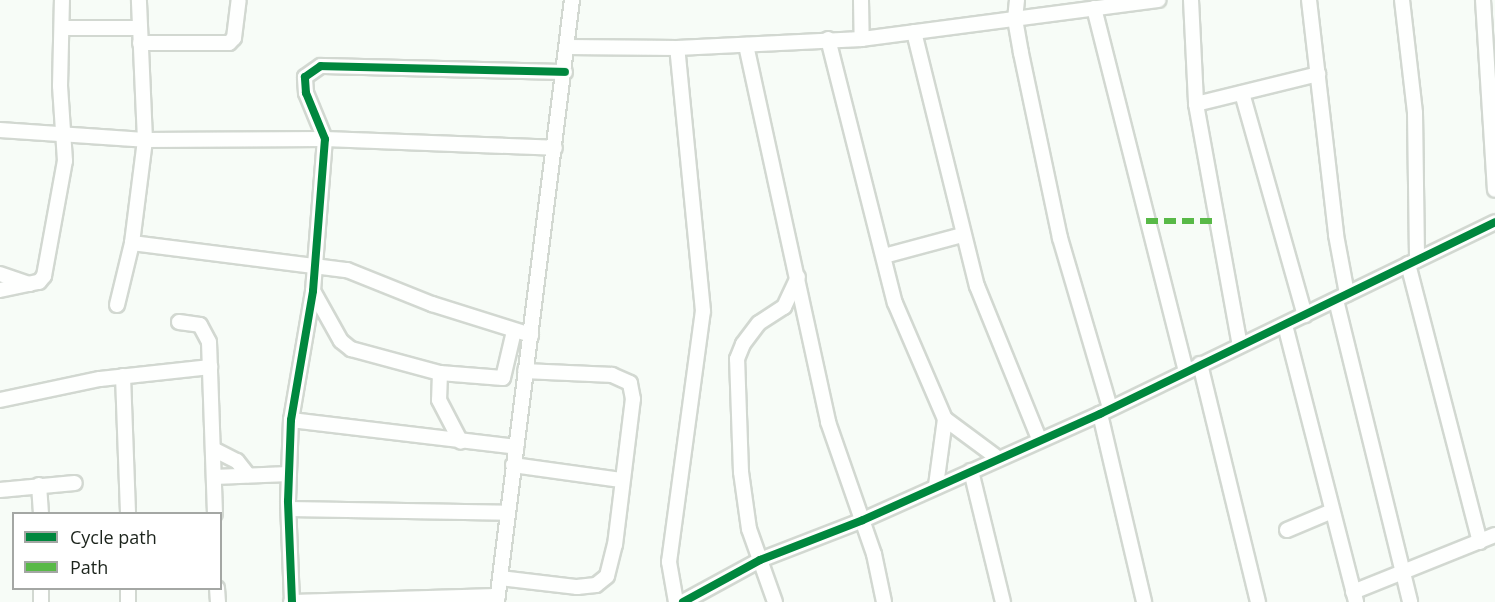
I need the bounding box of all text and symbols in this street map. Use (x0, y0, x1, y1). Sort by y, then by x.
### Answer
legend (12, 512, 222, 590)
text: Cycle path (70, 525, 157, 549)
text: Path (70, 555, 108, 579)

